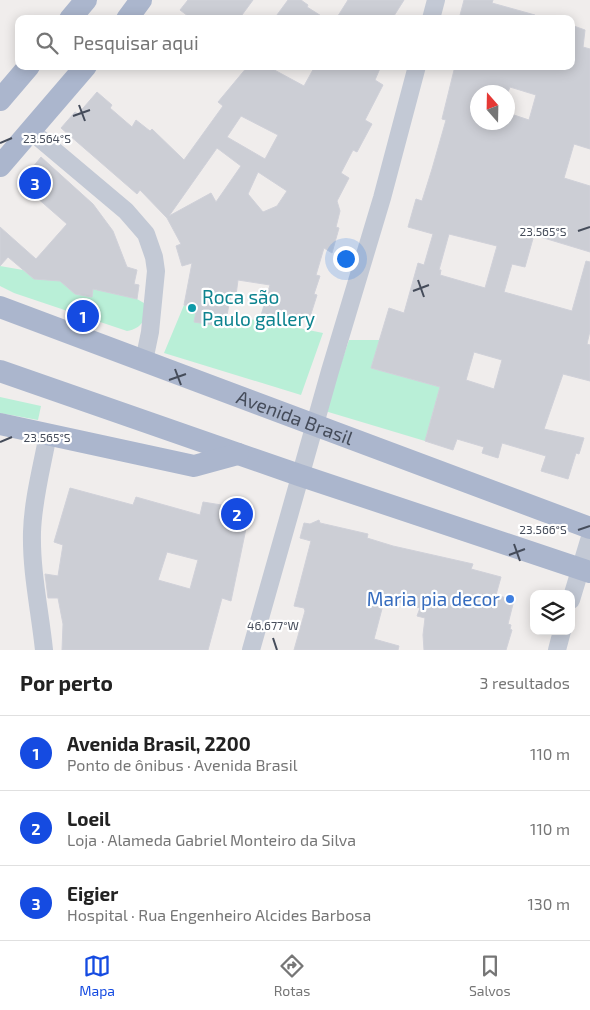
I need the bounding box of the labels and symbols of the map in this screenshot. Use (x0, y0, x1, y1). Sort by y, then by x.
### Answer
north arrow (470, 85, 515, 130)
text: 23.564°S (23, 131, 71, 145)
pin: 3 (19, 164, 51, 202)
text: 23.565°S (520, 224, 567, 238)
your location (333, 246, 359, 272)
place label: Roca são Paulo gallery (202, 285, 315, 330)
pin: 1 (67, 297, 99, 335)
marker: Roca são Paulo gallery (186, 302, 198, 314)
street label: Avenida Brasil (234, 385, 357, 449)
text: 23.565°S (24, 430, 71, 444)
pin: 2 (221, 495, 253, 533)
text: 23.566°S (519, 522, 567, 536)
place label: Maria pia decor (367, 587, 500, 610)
marker: Maria pia decor (504, 593, 516, 605)
text: 46.677°W (247, 618, 299, 632)

